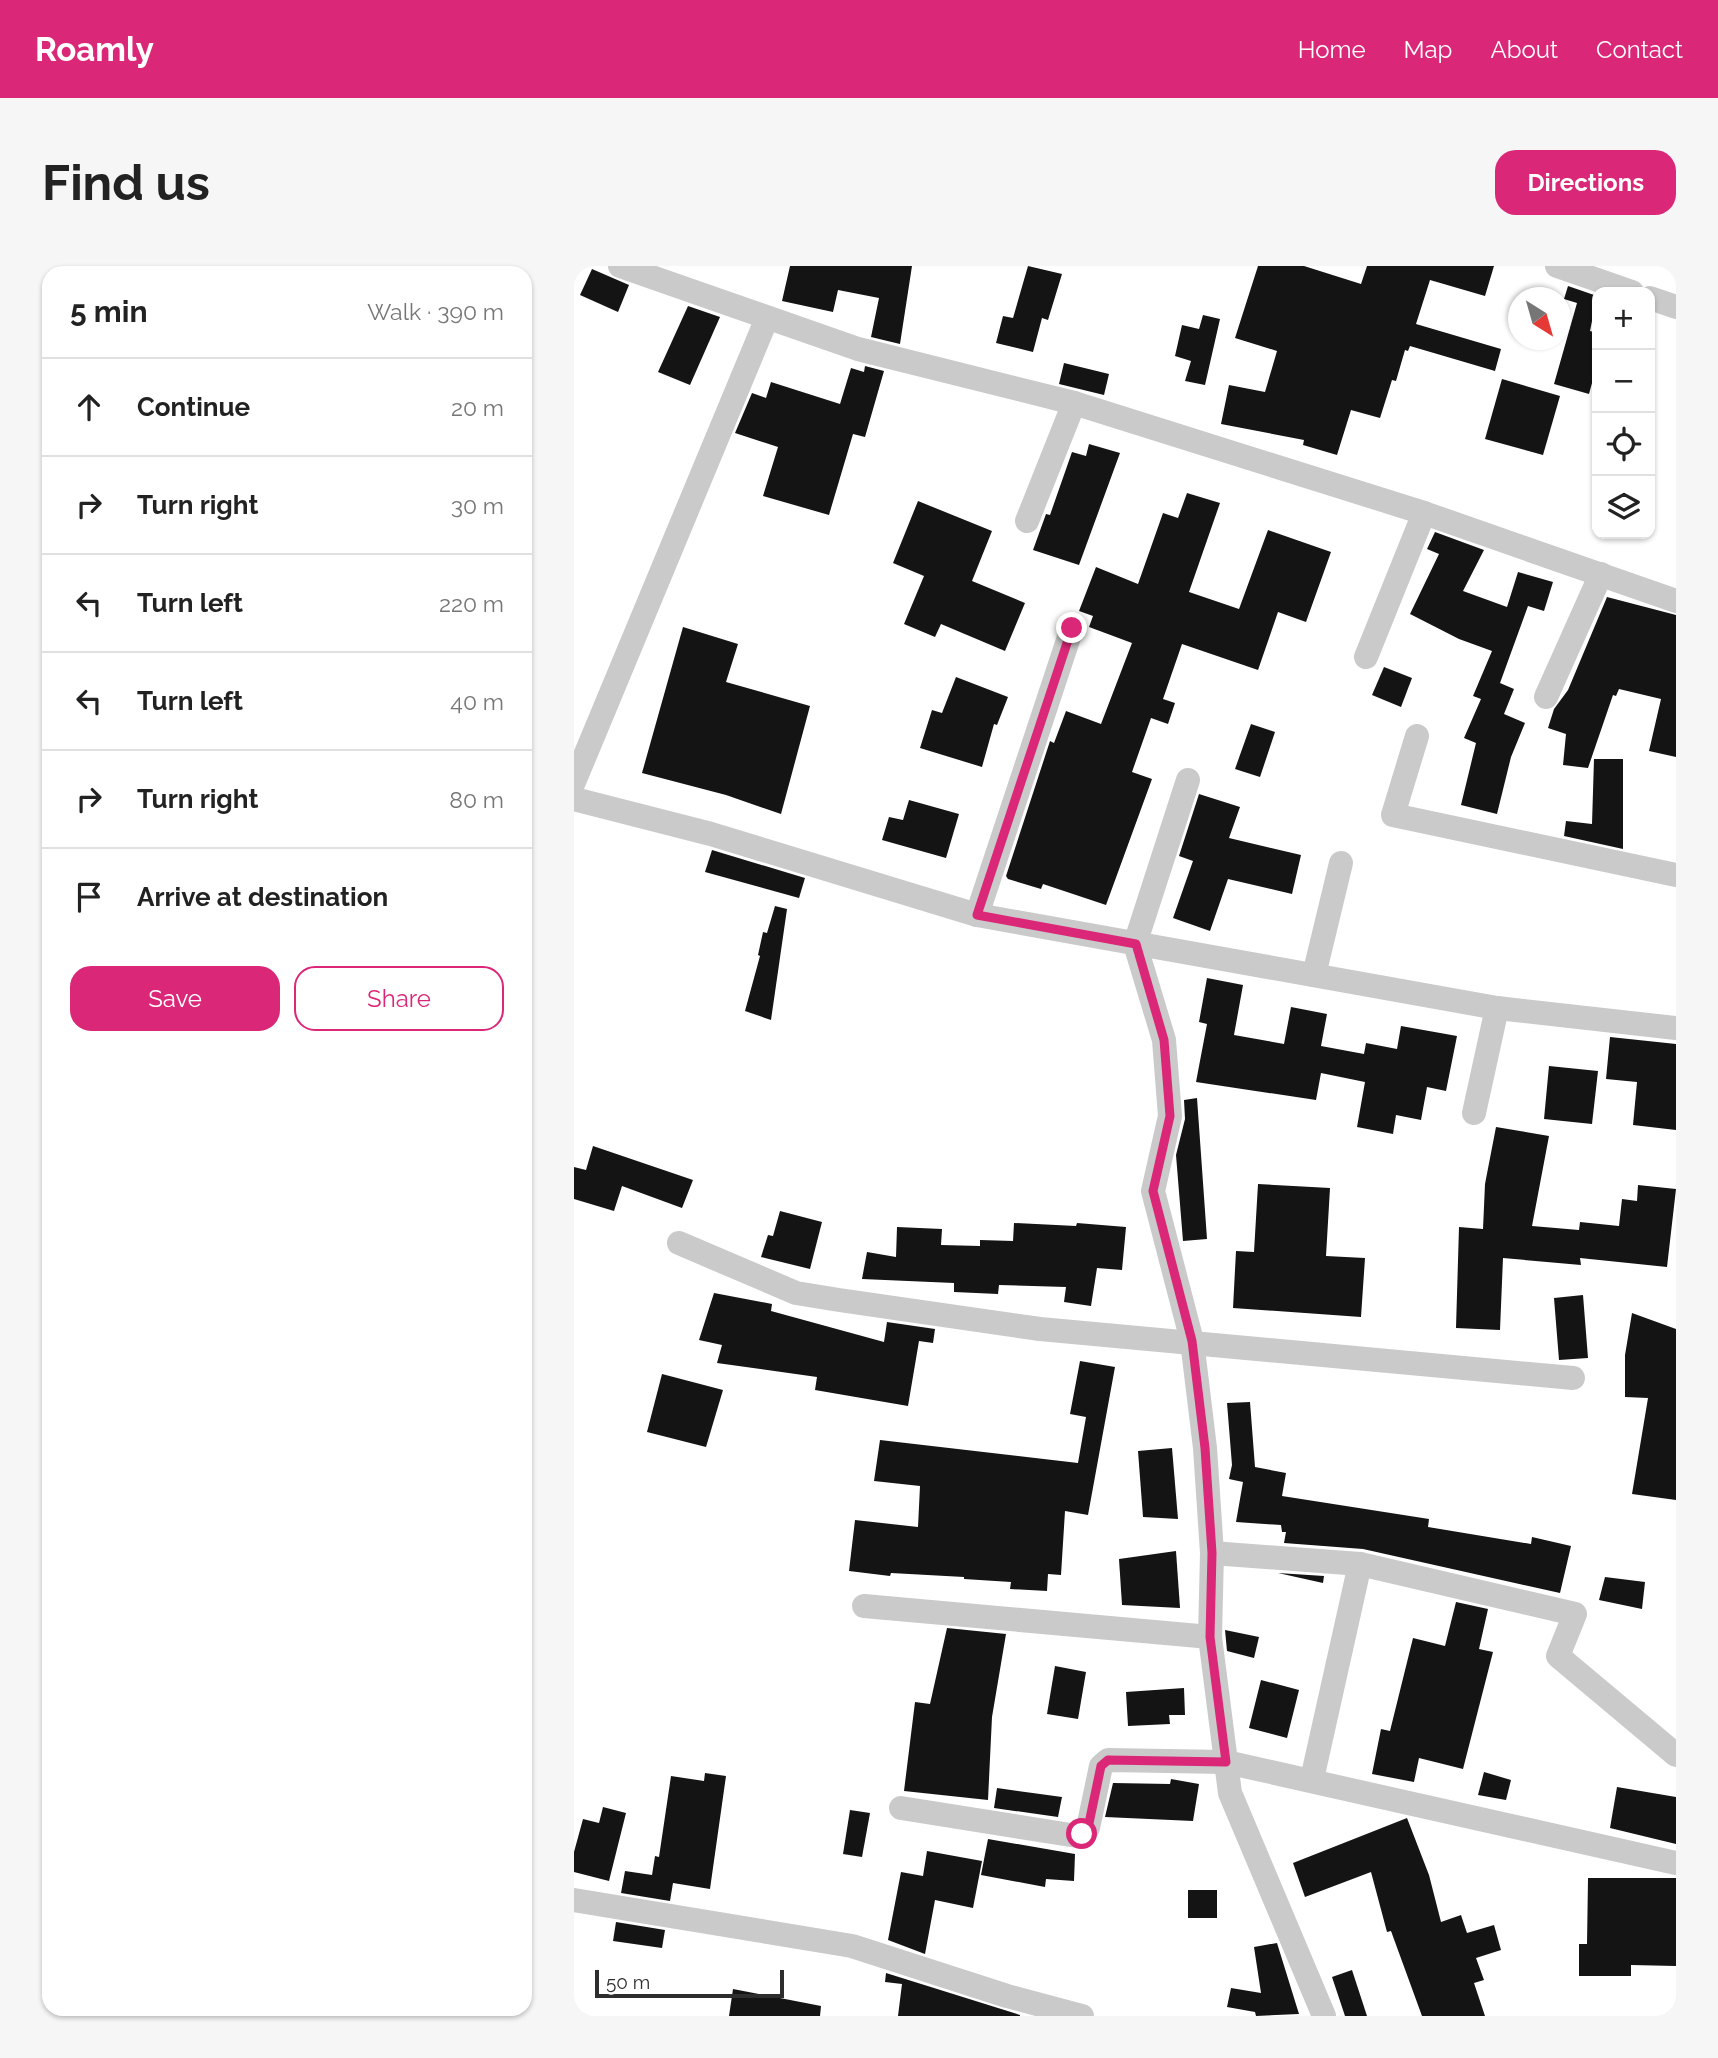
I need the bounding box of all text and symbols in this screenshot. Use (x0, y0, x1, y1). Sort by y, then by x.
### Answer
text: Roamly (35, 30, 154, 69)
text: Home (1298, 35, 1366, 64)
text: Map (1404, 35, 1452, 64)
text: About (1490, 35, 1558, 64)
text: Contact (1596, 35, 1683, 64)
button: Directions (1495, 150, 1676, 215)
text: Find us (42, 154, 210, 211)
north arrow (1508, 287, 1571, 350)
map controls (1592, 287, 1655, 539)
button: + (1592, 287, 1655, 350)
text: 5 min (70, 294, 148, 329)
text: Walk · 390 m (367, 298, 504, 325)
button: − (1592, 350, 1655, 413)
icon: ahead (70, 388, 108, 426)
text: Continue (137, 392, 250, 422)
text: 20 m (451, 394, 504, 421)
button: locate (1592, 413, 1655, 476)
button: layers (1592, 476, 1655, 539)
icon: right (70, 486, 108, 524)
text: Turn right (137, 490, 258, 520)
text: 30 m (451, 492, 504, 519)
icon: left (70, 584, 108, 622)
text: Turn left (137, 588, 243, 618)
text: 220 m (439, 590, 504, 617)
route end (1056, 612, 1087, 643)
icon: left (70, 682, 108, 720)
text: Turn left (137, 686, 243, 716)
text: 40 m (450, 688, 504, 715)
icon: right (70, 780, 108, 818)
text: Turn right (137, 784, 258, 814)
text: 80 m (449, 786, 504, 813)
icon: arrive (70, 878, 108, 916)
text: Arrive at destination (137, 882, 388, 912)
button: Save (70, 966, 280, 1031)
button: Share (294, 966, 504, 1031)
route start (1066, 1818, 1097, 1849)
scale bar (595, 1967, 784, 1999)
text: 50 m (606, 1971, 650, 1993)

